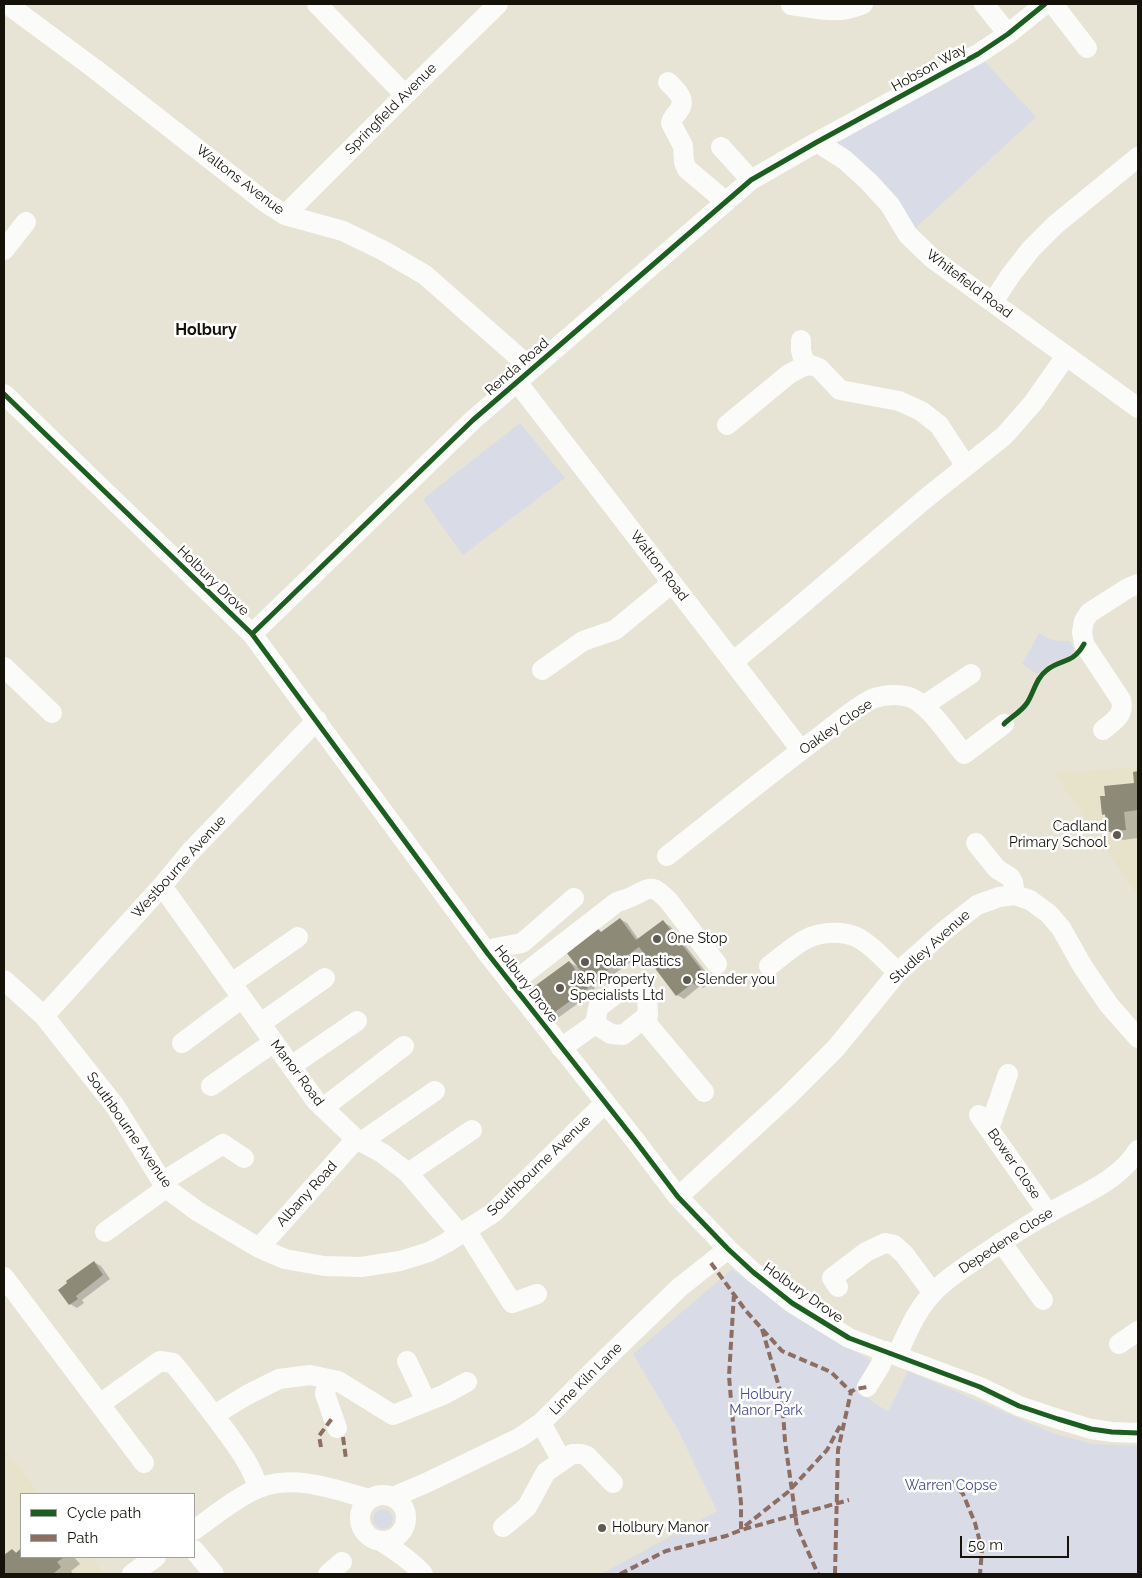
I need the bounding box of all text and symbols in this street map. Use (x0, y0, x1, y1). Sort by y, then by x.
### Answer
street label: Hobson Way (889, 41, 969, 95)
street label: Springfield Avenue (342, 60, 440, 158)
street label: Waltons Avenue (193, 141, 287, 219)
street label: Whitefield Road (923, 246, 1015, 322)
district label: Holbury (175, 320, 237, 340)
street label: Renda Road (482, 335, 552, 399)
street label: Watton Road (626, 528, 692, 604)
street label: Holbury Drove (174, 542, 252, 620)
street label: Oakley Close (796, 696, 876, 758)
street label: Westbourne Avenue (128, 812, 230, 922)
place label: Cadland Primary School (1009, 819, 1107, 852)
marker: Cadland Primary School (1111, 829, 1123, 841)
street label: Studley Avenue (886, 907, 974, 987)
place label: One Stop (667, 931, 727, 947)
marker: One Stop (651, 933, 663, 945)
street label: Holbury Drove (491, 942, 561, 1026)
place label: Polar Plastics (595, 954, 681, 970)
marker: Polar Plastics (579, 956, 591, 968)
place label: J&R Property Specialists Ltd (570, 972, 664, 1004)
place label: Slender you (697, 972, 775, 988)
marker: Slender you (681, 974, 693, 986)
marker: J&R Property Specialists Ltd (554, 982, 566, 994)
street label: Manor Road (267, 1037, 327, 1109)
street label: Southbourne Avenue (83, 1069, 175, 1191)
street label: Southbourne Avenue (484, 1112, 594, 1220)
street label: Bower Close (984, 1126, 1044, 1202)
street label: Albany Road (273, 1158, 341, 1230)
street label: Depedene Close (956, 1204, 1056, 1278)
street label: Holbury Drove (760, 1259, 846, 1327)
street label: Lime Kiln Lane (546, 1339, 626, 1419)
park label: Holbury Manor Park (729, 1387, 803, 1420)
park label: Warren Copse (905, 1478, 997, 1494)
legend (20, 1493, 195, 1558)
text: Cycle path (67, 1504, 141, 1522)
place label: Holbury Manor (612, 1520, 709, 1536)
marker: Holbury Manor (596, 1522, 608, 1534)
scale bar (962, 1526, 1071, 1558)
text: Path (67, 1529, 98, 1547)
text: 50 m (968, 1536, 1003, 1554)

